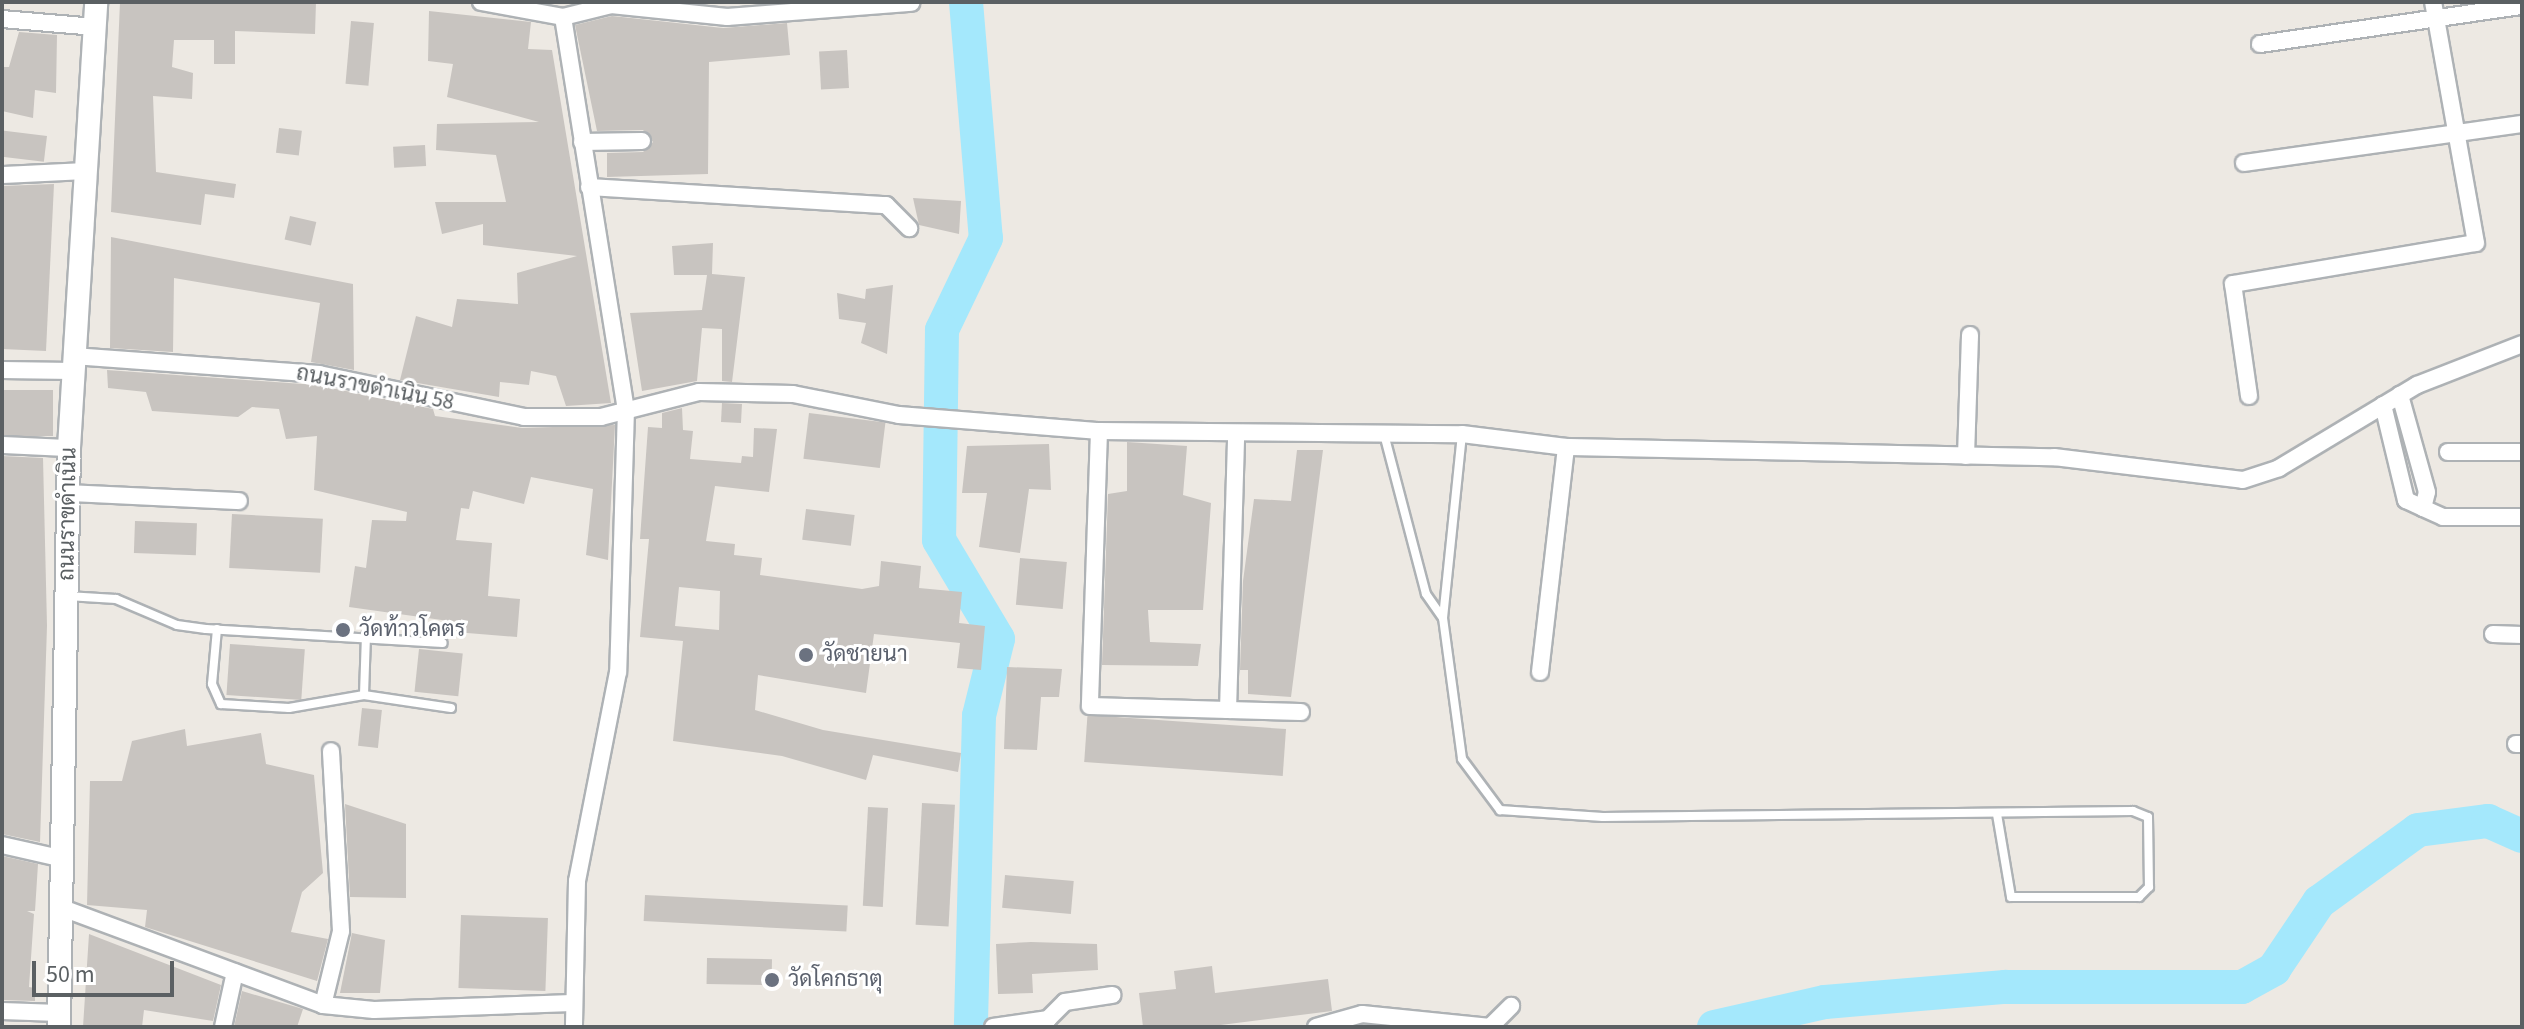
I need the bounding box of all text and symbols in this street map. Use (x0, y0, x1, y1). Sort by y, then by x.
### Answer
street label: ถนนราขดำเนิน 58 (294, 360, 456, 416)
street label: ถนนราขดำเนิน (54, 447, 82, 581)
place label: วัดท้าวโคตร (359, 617, 465, 643)
marker: วัดท้าวโคตร (334, 621, 352, 639)
place label: วัดชายนา (822, 642, 908, 668)
marker: วัดชายนา (797, 646, 815, 664)
scale bar (36, 945, 178, 995)
text: 50 m (46, 957, 95, 992)
place label: วัดโคกธาตุ (788, 967, 883, 993)
marker: วัดโคกธาตุ (763, 971, 781, 989)

